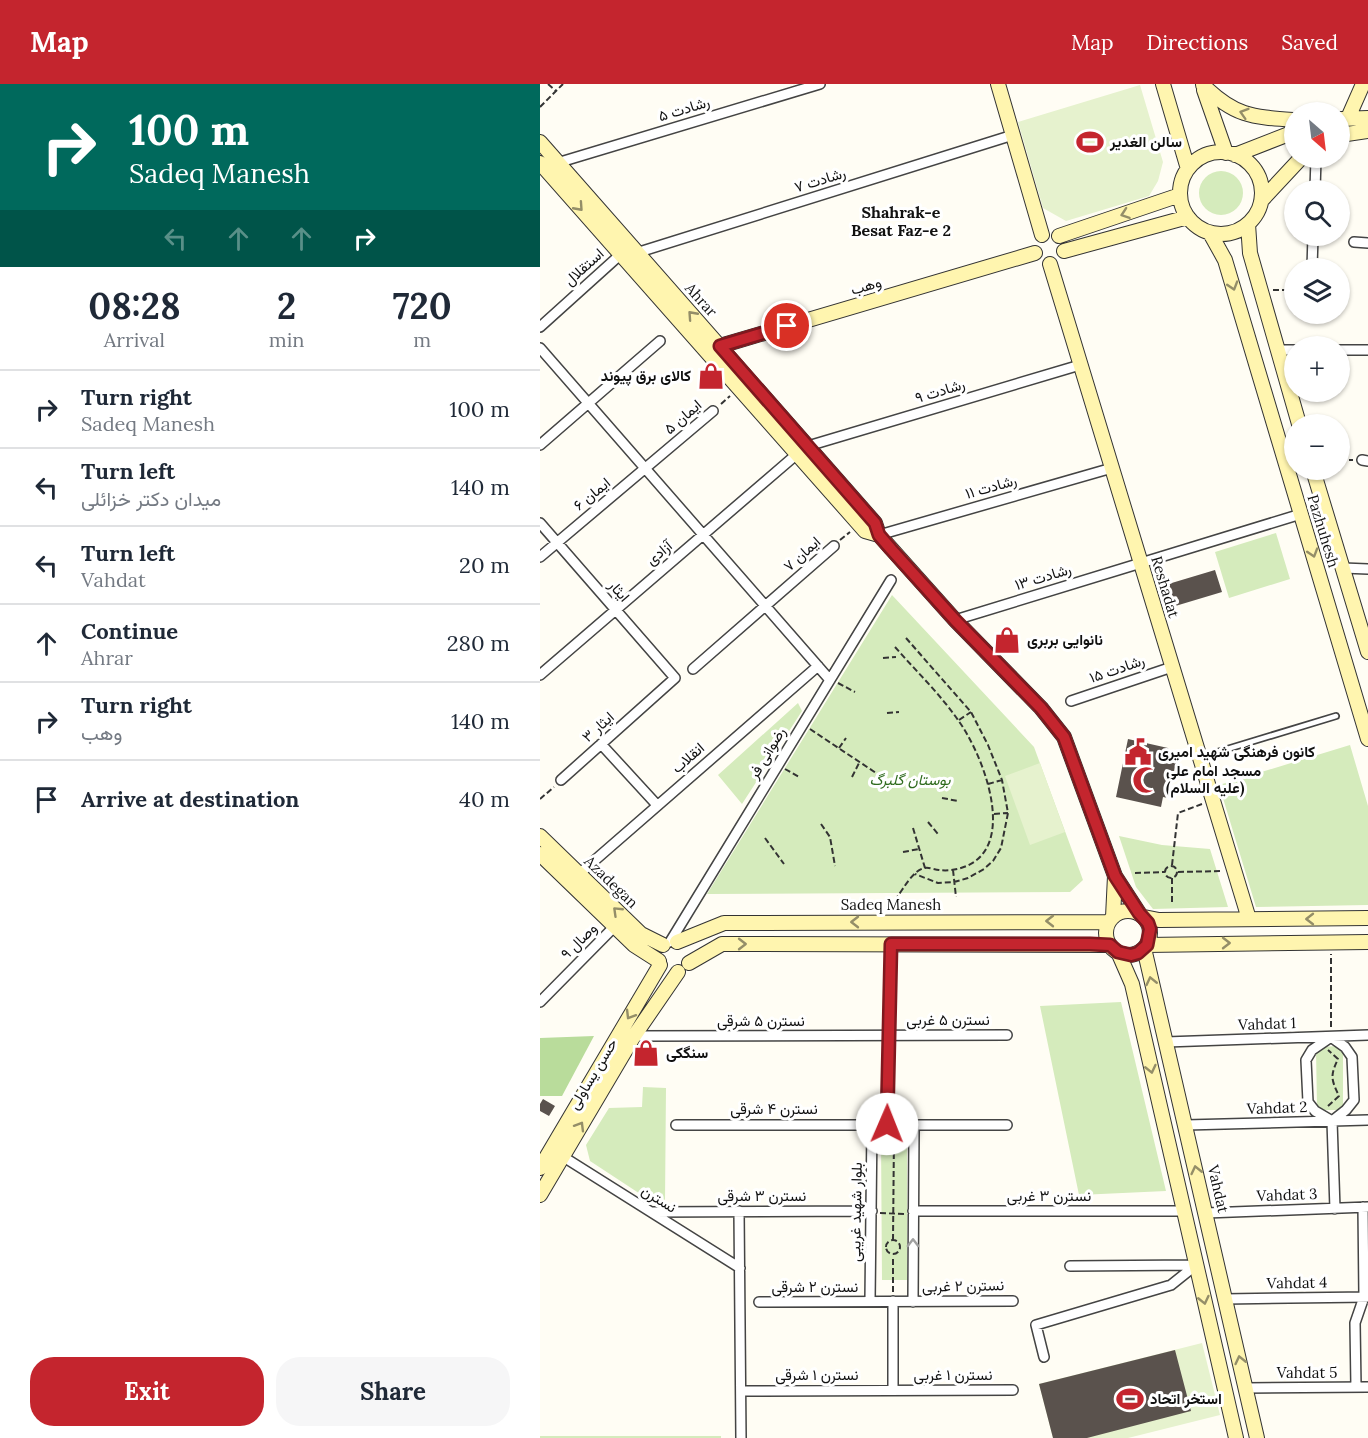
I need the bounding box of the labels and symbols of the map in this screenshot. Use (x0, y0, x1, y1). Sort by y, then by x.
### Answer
street label: رشادت ۵ (656, 92, 712, 125)
north arrow (1284, 102, 1350, 168)
one-way arrow (1239, 108, 1250, 120)
sports icon: سالن الغدیر (1075, 127, 1105, 157)
place label: سالن الغدیر (1109, 132, 1182, 151)
street label: رشادت ۷ (792, 163, 848, 196)
one-way arrow (572, 200, 583, 211)
district label: Shahrak-e Besat Faz-e 2 (851, 202, 951, 240)
one-way arrow (1120, 206, 1131, 219)
street label: استقلال (560, 244, 608, 289)
street label: وهب (848, 272, 883, 299)
street label: Ahrar (681, 278, 722, 321)
one-way arrow (1226, 280, 1238, 291)
pin (761, 300, 812, 351)
one-way arrow (688, 312, 699, 322)
shop icon: کالای برق پیوند (696, 361, 726, 391)
place label: کالای برق پیوند (601, 366, 691, 386)
street label: رشادت ۹ (913, 374, 967, 407)
street label: ایمان ۵ (660, 395, 705, 438)
street label: رشادت ۱۱ (963, 470, 1019, 503)
street label: ایمان ۶ (569, 473, 614, 514)
street label: Pazhuhesh (1303, 492, 1344, 570)
street label: ایمان ۷ (779, 532, 824, 575)
street label: آزادی (642, 535, 678, 570)
one-way arrow (1306, 547, 1318, 558)
street label: Reshadat (1147, 554, 1184, 620)
street label: رشادت ۱۳ (1012, 559, 1073, 594)
street label: ایثار (604, 575, 634, 606)
shop icon: نانوایی بربری (992, 625, 1022, 655)
place label: نانوایی بربری (1027, 630, 1103, 649)
street label: رشادت ۱۵ (1087, 650, 1147, 687)
street label: ایثار ۳ (578, 707, 618, 746)
street label: رضوانی فر (743, 723, 790, 784)
public building icon: کانون فرهنگی شهید امیری (1123, 737, 1153, 767)
street label: انقلاب (667, 738, 708, 777)
place label: کانون فرهنگی شهید امیری (1158, 742, 1315, 761)
place label: مسجد امام علی (علیه السلام) (1166, 761, 1261, 798)
mosque icon: مسجد امام علی (علیه السلام) (1131, 765, 1161, 795)
park label: بوستان گلبرگ (870, 770, 951, 789)
street label: Azadegan (580, 851, 642, 912)
street label: Sadeq Manesh (841, 895, 941, 914)
one-way arrow (613, 907, 623, 918)
one-way arrow (1305, 913, 1314, 925)
one-way arrow (1046, 915, 1055, 927)
one-way arrow (851, 916, 860, 928)
street label: وصال ۹ (556, 918, 601, 963)
one-way arrow (1222, 937, 1231, 949)
one-way arrow (738, 938, 747, 950)
one-way arrow (1145, 976, 1158, 986)
one-way arrow (626, 1009, 638, 1019)
street label: نسترن ۵ غربی (906, 1010, 990, 1030)
street label: نسترن ۵ شرقی (717, 1011, 805, 1031)
street label: Vahdat 1 (1237, 1013, 1296, 1034)
street label: حسن یساولی (564, 1035, 622, 1113)
shop icon: سنگکی (631, 1038, 661, 1068)
place label: سنگکی (666, 1043, 708, 1062)
one-way arrow (1144, 1063, 1157, 1073)
position arrow (855, 1092, 919, 1156)
street label: Vahdat 2 (1245, 1097, 1308, 1118)
street label: نسترن ۴ شرقی (730, 1099, 818, 1119)
one-way arrow (573, 1122, 585, 1132)
street label: بلوار شهید غریبی (845, 1162, 867, 1262)
street label: Vahdat (1204, 1162, 1233, 1215)
one-way arrow (1191, 1166, 1204, 1176)
street label: نسترن (638, 1180, 680, 1217)
street label: Vahdat 3 (1255, 1184, 1318, 1205)
street label: نسترن ۳ شرقی (718, 1186, 806, 1206)
street label: نسترن ۳ غربی (1007, 1186, 1091, 1206)
one-way arrow (907, 1239, 919, 1248)
street label: Vahdat 4 (1266, 1272, 1327, 1293)
street label: نسترن ۲ غربی (922, 1275, 1004, 1297)
street label: نسترن ۲ شرقی (772, 1277, 858, 1297)
one-way arrow (1197, 1294, 1210, 1304)
one-way arrow (1234, 1356, 1247, 1366)
street label: Vahdat 5 (1276, 1363, 1337, 1382)
street label: نسترن ۱ شرقی (775, 1365, 859, 1385)
street label: نسترن ۱ غربی (914, 1365, 992, 1385)
sports icon: استخر اتحاد (1115, 1384, 1145, 1414)
place label: استخر اتحاد (1150, 1389, 1222, 1408)

